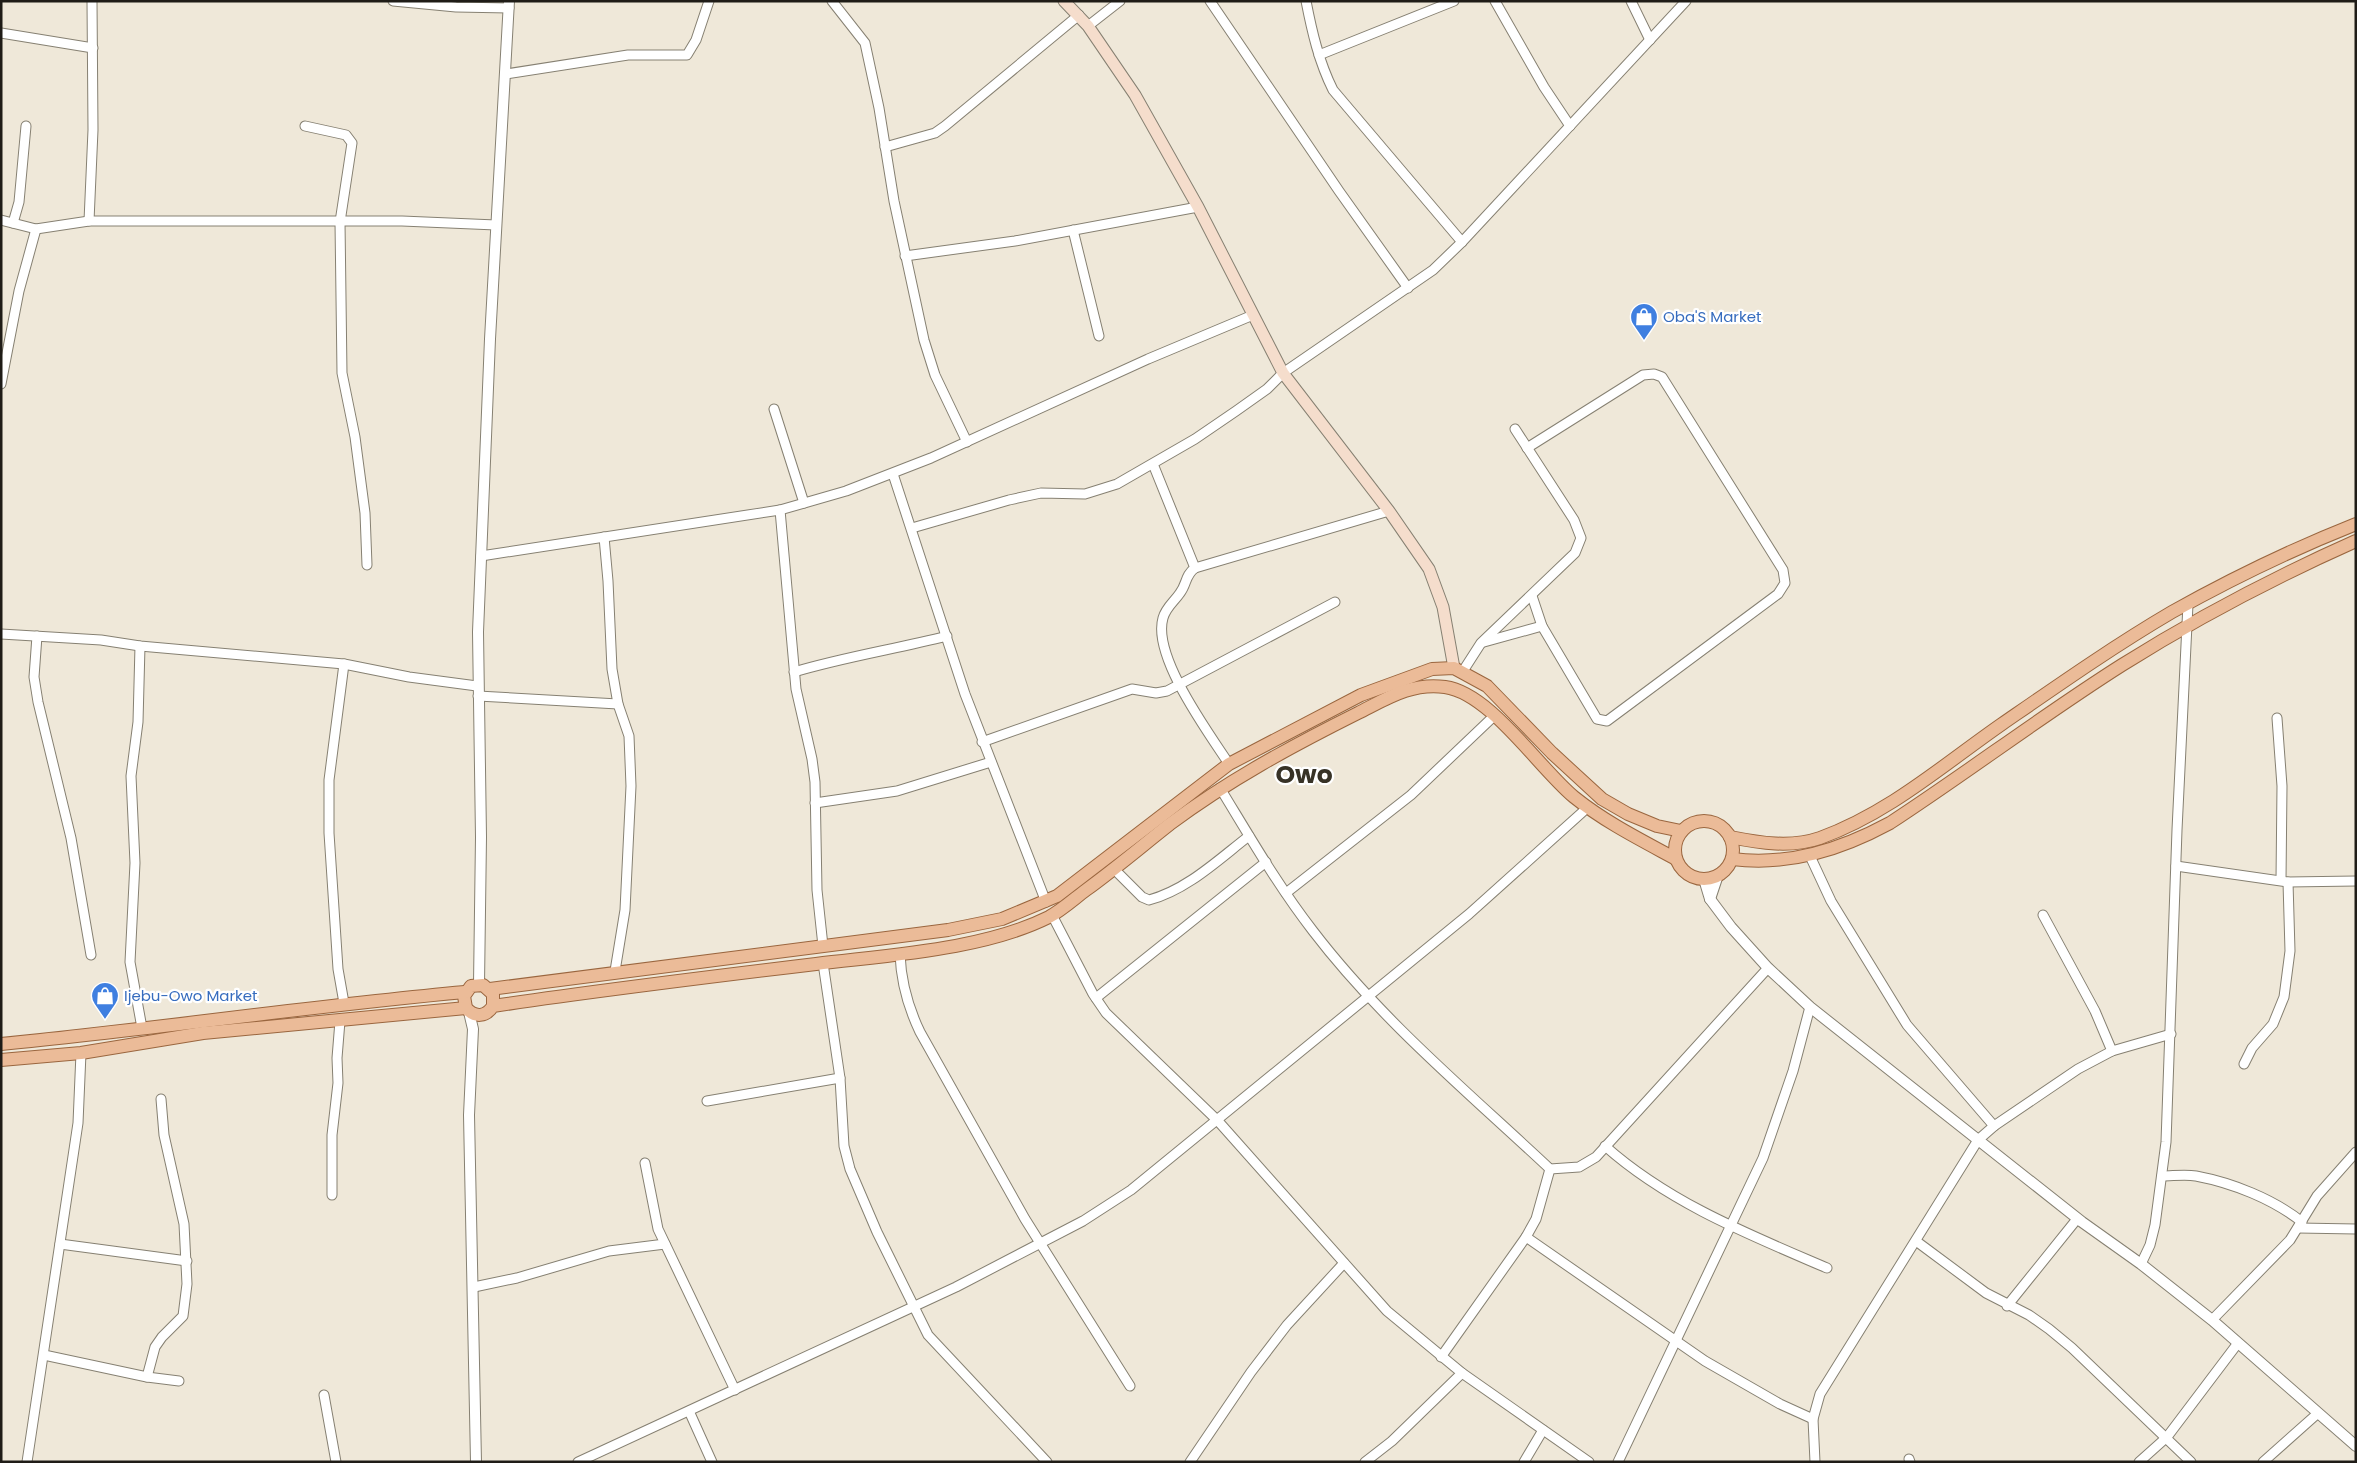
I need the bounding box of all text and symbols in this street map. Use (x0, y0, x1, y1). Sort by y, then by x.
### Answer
shop icon: Oba'S Market (1629, 302, 1659, 341)
place label: Oba'S Market (1663, 306, 1761, 327)
district label: Owo (1275, 757, 1333, 792)
shop icon: Ijebu-Owo Market (90, 981, 120, 1020)
place label: Ijebu-Owo Market (124, 985, 258, 1006)

